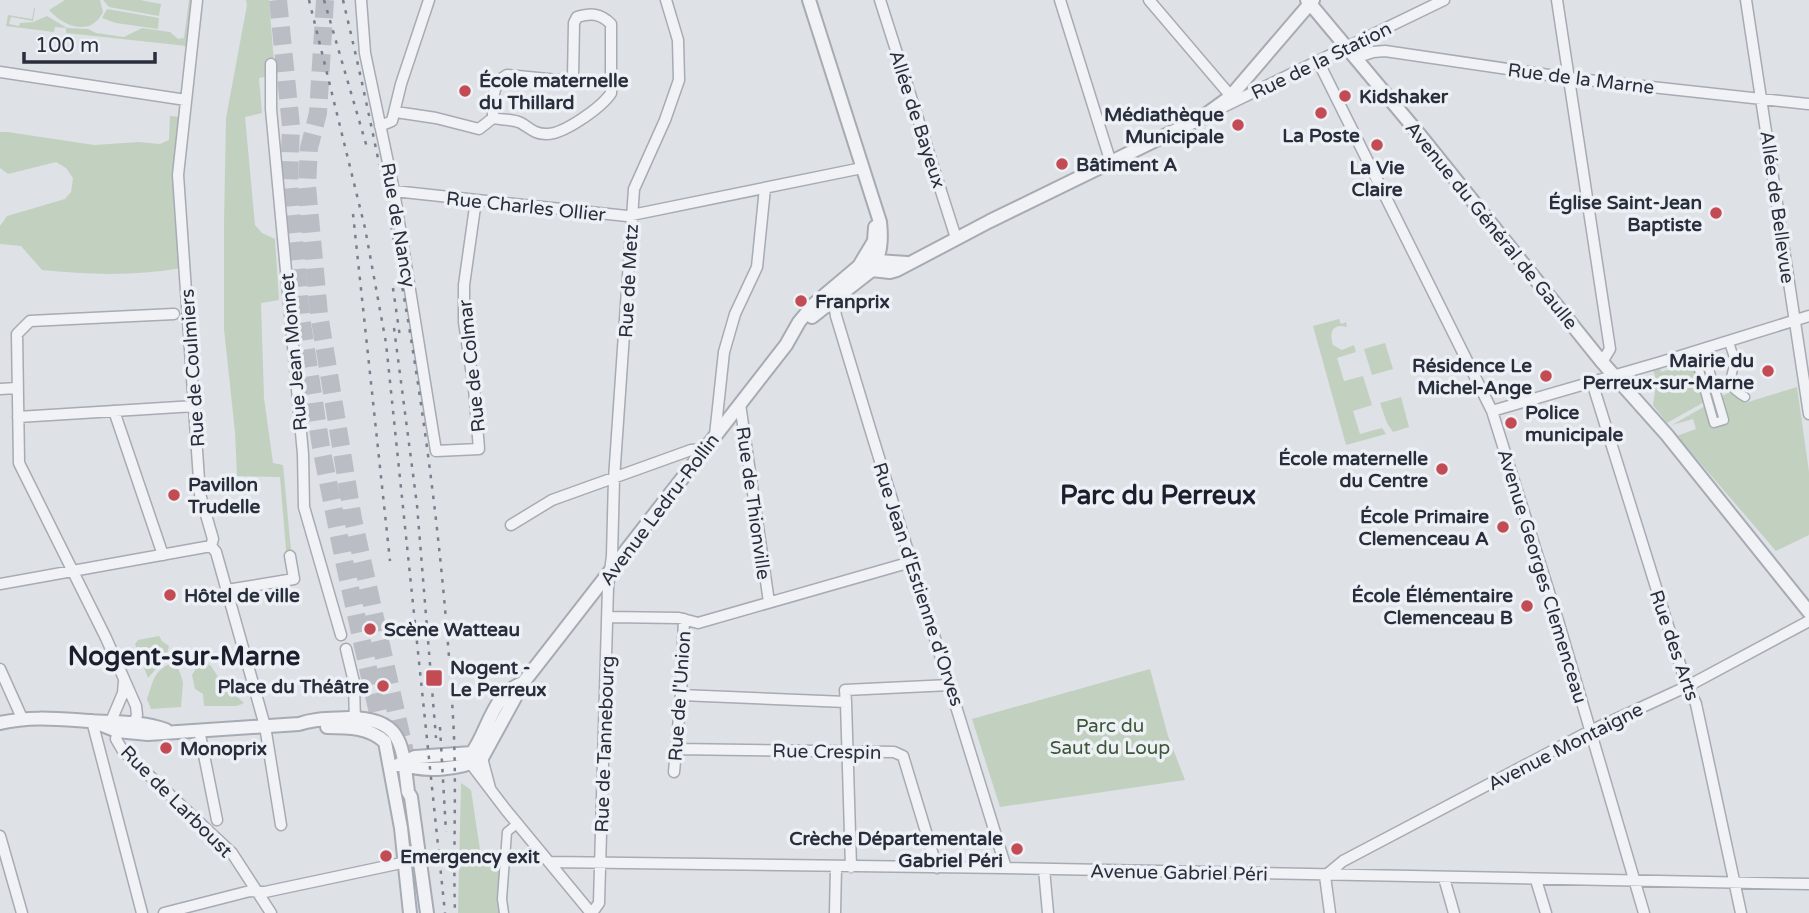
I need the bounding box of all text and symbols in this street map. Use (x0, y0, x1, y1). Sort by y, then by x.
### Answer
street label: Rue de la Station (1248, 17, 1395, 104)
scale bar (24, 21, 156, 65)
text: 100 m (35, 33, 99, 58)
street label: Allée de Bayeux (884, 48, 950, 191)
street label: Rue de la Marne (1506, 59, 1655, 99)
place label: École maternelle du Thillard (479, 69, 629, 114)
marker: École maternelle du Thillard (457, 83, 473, 99)
place label: Kidshaker (1359, 86, 1449, 108)
marker: Kidshaker (1337, 88, 1353, 104)
place label: Médiathèque Municipale (1104, 104, 1224, 149)
marker: La Poste (1313, 105, 1329, 121)
marker: Médiathèque Municipale (1230, 117, 1246, 133)
street label: Avenue du Général de Gaulle (1401, 117, 1582, 334)
place label: La Poste (1282, 125, 1360, 147)
street label: Allée de Bellevue (1755, 129, 1799, 285)
marker: La Vie Claire (1369, 137, 1385, 153)
place label: Bâtiment A (1076, 154, 1178, 176)
marker: Bâtiment A (1054, 156, 1070, 172)
place label: La Vie Claire (1349, 157, 1405, 201)
street label: Rue de Nancy (376, 161, 420, 289)
street label: Rue Charles Ollier (445, 188, 608, 226)
place label: Église Saint-Jean Baptiste (1549, 191, 1702, 237)
marker: Église Saint-Jean Baptiste (1708, 205, 1724, 221)
street label: Rue de Metz (615, 224, 643, 339)
street label: Rue Jean Monnet (276, 272, 312, 432)
street label: Rue de Coulmiers (176, 288, 210, 448)
place label: Franprix (815, 291, 890, 314)
marker: Franprix (793, 293, 809, 309)
street label: Rue de Colmar (454, 298, 490, 433)
place label: Mairie du Perreux-sur-Marne (1582, 350, 1754, 394)
place label: Résidence Le Michel-Ange (1412, 355, 1532, 400)
marker: Mairie du Perreux-sur-Marne (1760, 363, 1776, 379)
marker: Résidence Le Michel-Ange (1538, 368, 1554, 384)
place label: Police municipale (1525, 402, 1623, 447)
marker: Police municipale (1503, 415, 1519, 431)
street label: Rue de Thionville (731, 425, 775, 581)
street label: Avenue Ledru-Rollin (596, 429, 724, 590)
street label: Avenue Georges Clemenceau (1493, 446, 1591, 706)
place label: École maternelle du Centre (1279, 447, 1428, 492)
street label: Rue Jean d'Estienne d'Orves (868, 460, 968, 709)
marker: École maternelle du Centre (1434, 461, 1450, 477)
place label: Pavillon Trudelle (187, 474, 260, 518)
district label: Parc du Perreux (1060, 480, 1256, 511)
marker: Pavillon Trudelle (166, 487, 182, 503)
place label: École Primaire Clemenceau A (1358, 505, 1489, 550)
marker: École Primaire Clemenceau A (1495, 519, 1511, 535)
place label: École Élémentaire Clemenceau B (1352, 584, 1513, 629)
place label: Hôtel de ville (184, 585, 300, 607)
marker: Hôtel de ville (162, 587, 178, 603)
street label: Rue des Arts (1645, 587, 1703, 703)
marker: École Élémentaire Clemenceau B (1519, 598, 1535, 614)
place label: Scène Watteau (384, 619, 520, 641)
marker: Scène Watteau (362, 621, 378, 637)
street label: Rue de l'Union (664, 630, 696, 762)
district label: Nogent-sur-Marne (68, 641, 301, 672)
street label: Rue de Tannebourg (591, 655, 619, 833)
place label: Nogent - Le Perreux (450, 657, 547, 701)
marker: Nogent - Le Perreux (424, 668, 444, 688)
place label: Place du Théâtre (217, 676, 369, 698)
marker: Place du Théâtre (375, 678, 391, 694)
street label: Avenue Montaigne (1484, 698, 1647, 795)
park label: Parc du Saut du Loup (1050, 715, 1170, 759)
place label: Monoprix (180, 738, 267, 761)
marker: Monoprix (158, 740, 174, 756)
street label: Rue Crespin (772, 740, 882, 764)
street label: Rue de Larboust (116, 741, 237, 862)
place label: Crèche Départementale Gabriel Péri (789, 828, 1003, 872)
marker: Crèche Départementale Gabriel Péri (1009, 841, 1025, 857)
place label: Emergency exit (400, 846, 540, 869)
marker: Emergency exit (378, 848, 394, 864)
street label: Avenue Gabriel Péri (1090, 860, 1268, 886)

